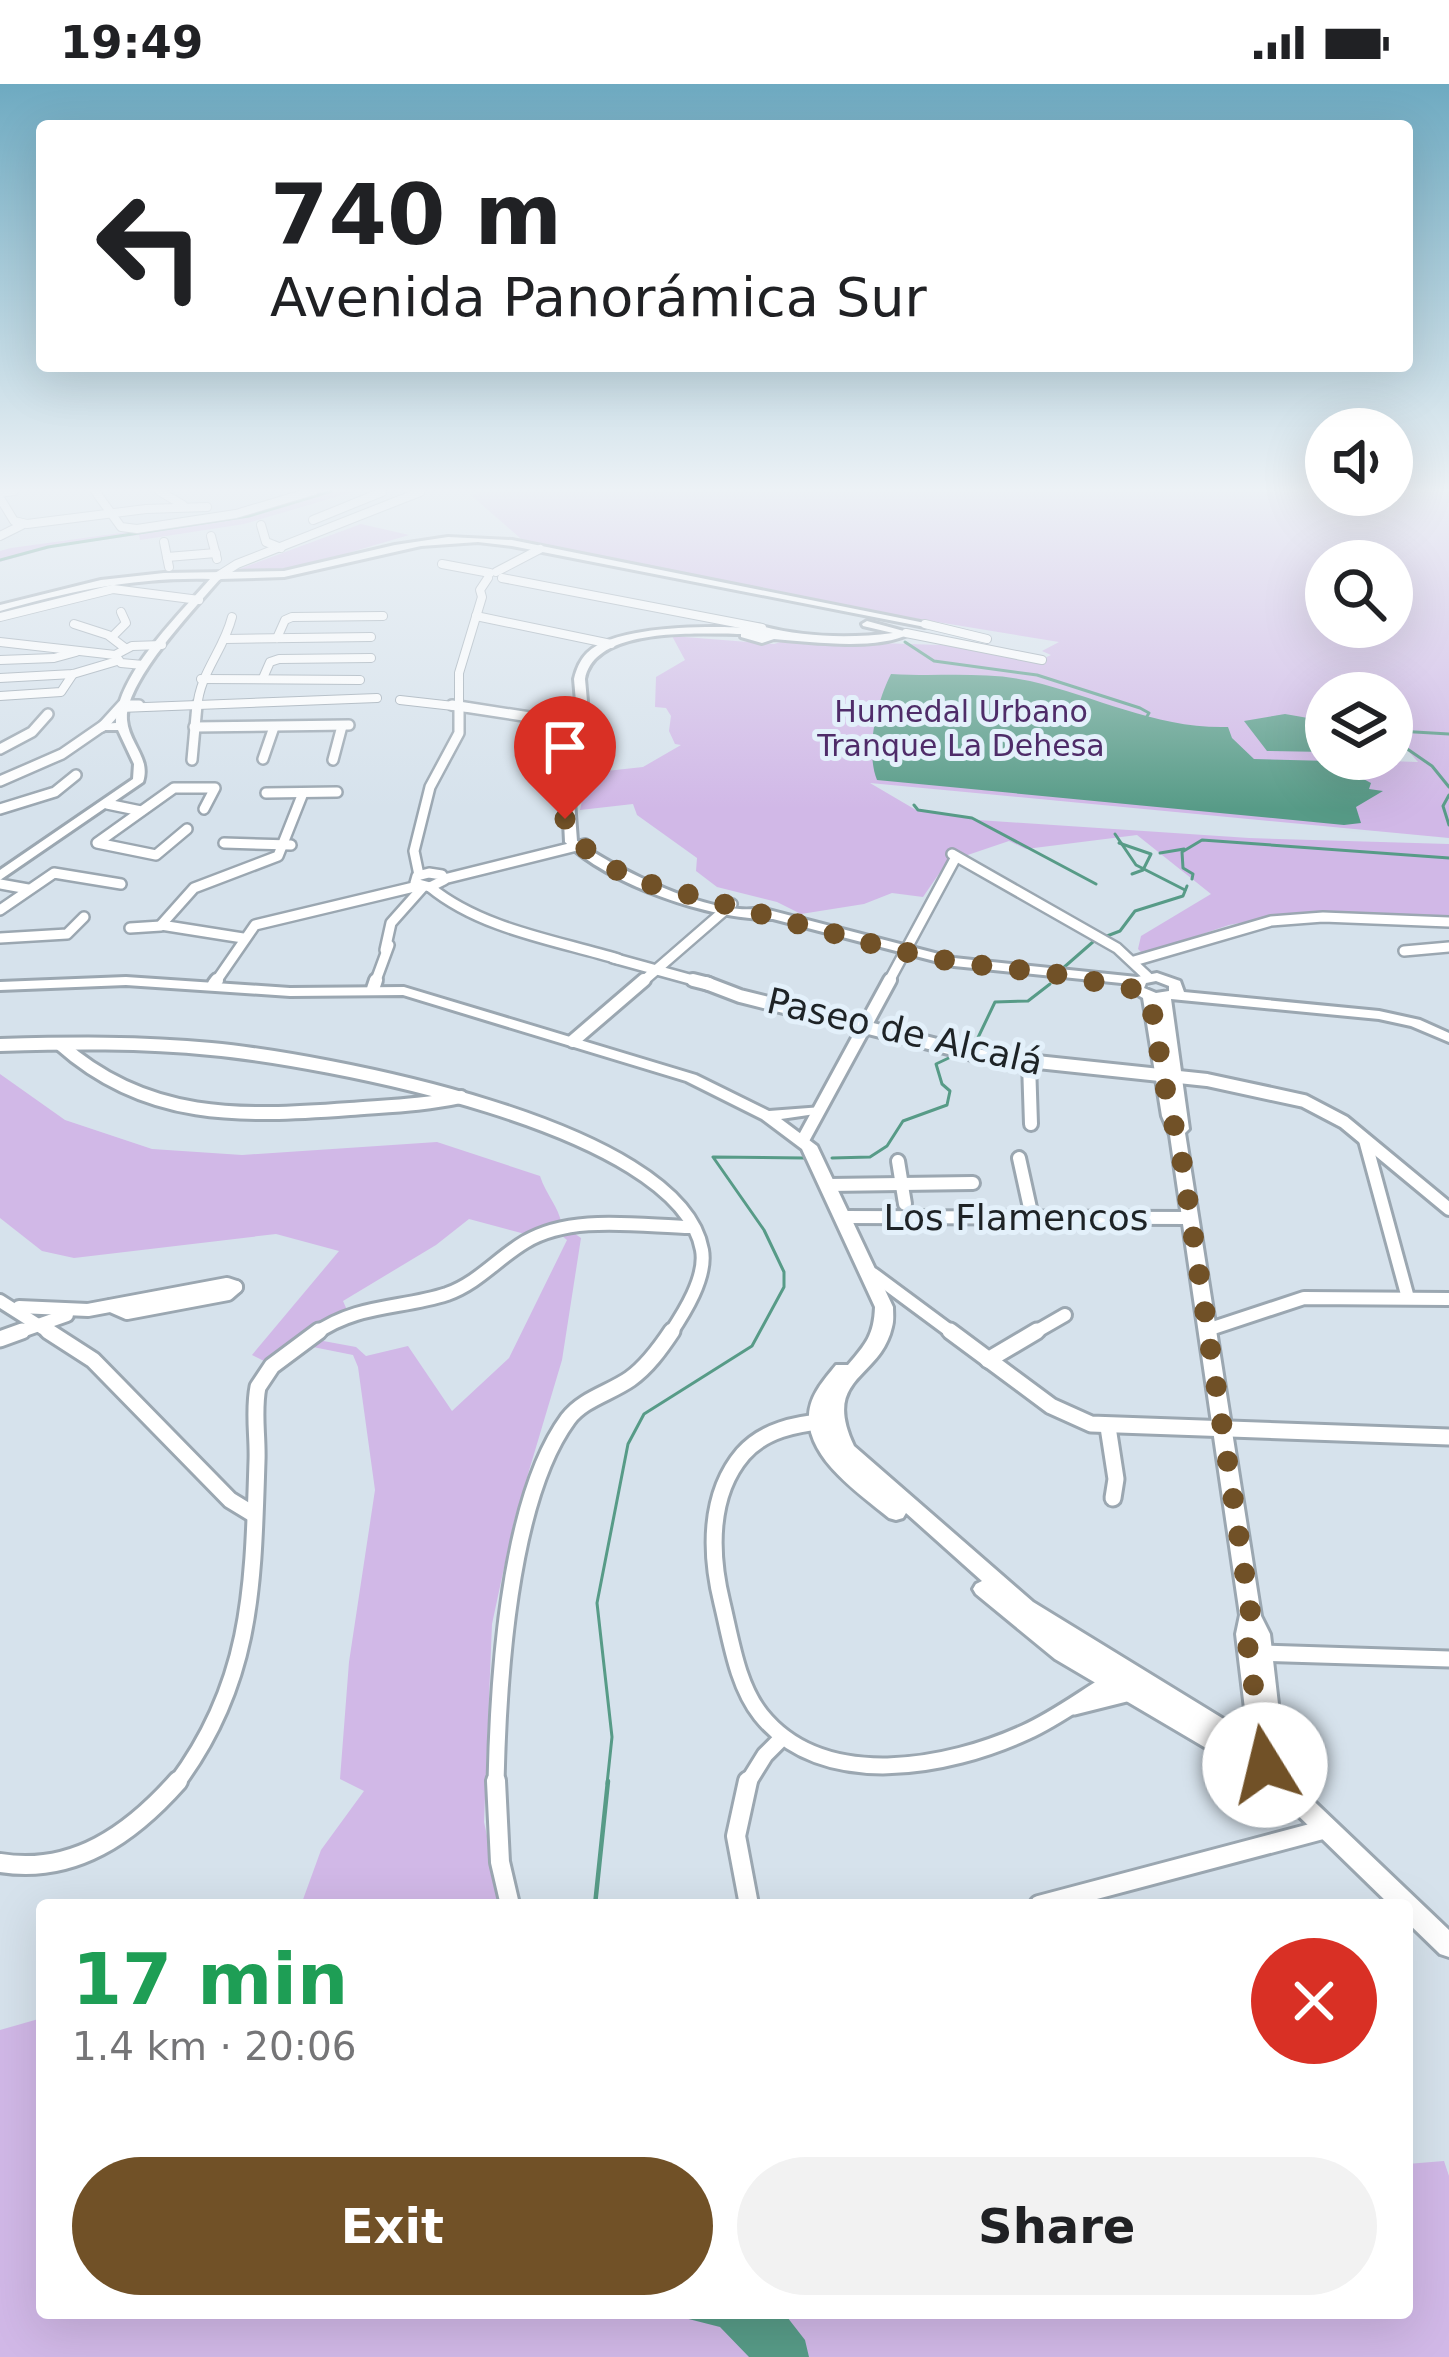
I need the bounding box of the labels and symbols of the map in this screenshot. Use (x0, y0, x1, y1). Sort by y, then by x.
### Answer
park label: Humedal Urbano Tranque La Dehesa (816, 694, 1105, 763)
pin (514, 696, 616, 819)
street label: Paseo de Alcalá (763, 980, 1047, 1083)
street label: Los Flamencos (883, 1197, 1149, 1238)
position arrow (1202, 1702, 1328, 1828)

